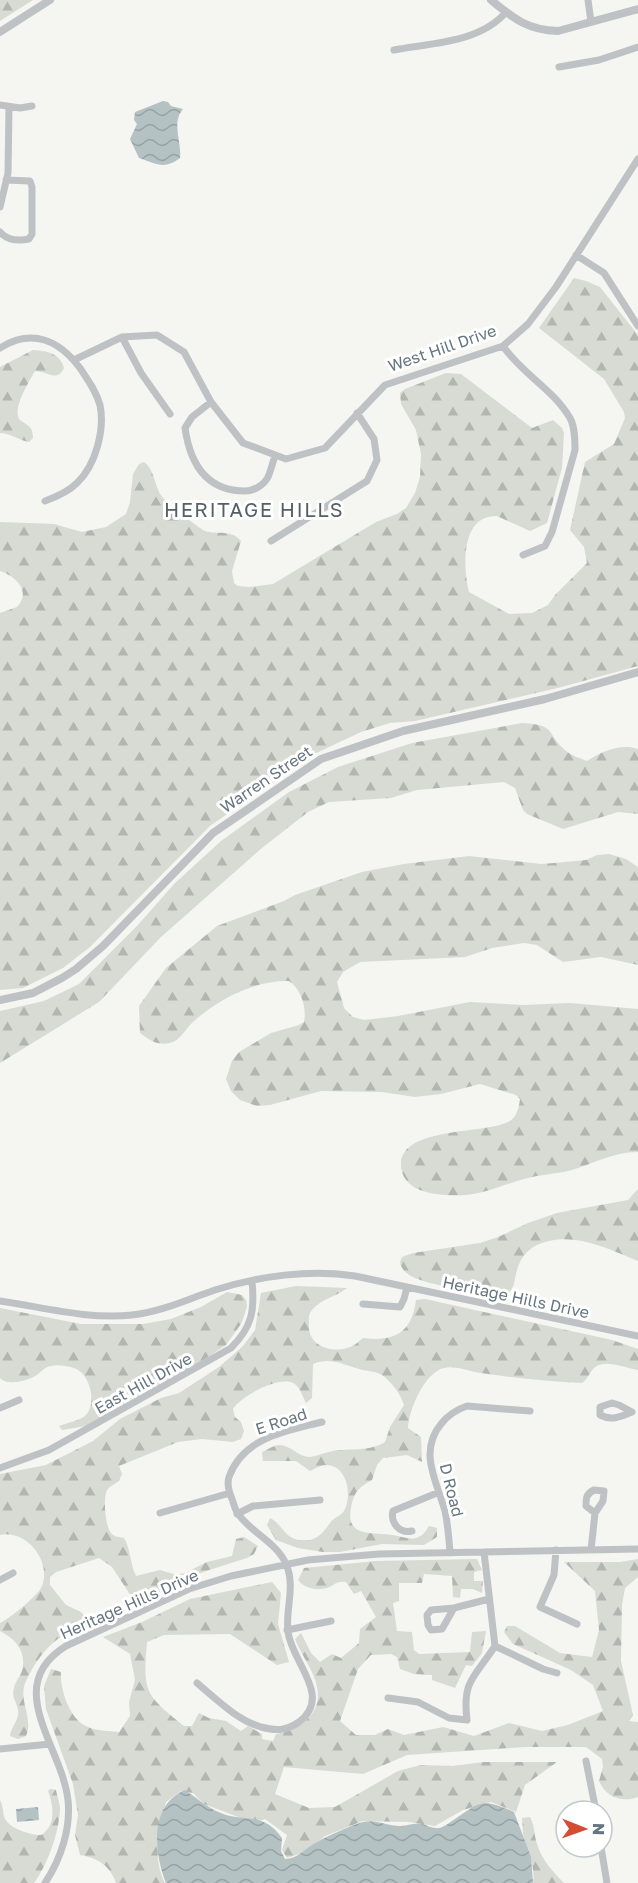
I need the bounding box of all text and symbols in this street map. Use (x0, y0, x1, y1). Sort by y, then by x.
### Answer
street label: West Hill Drive (385, 320, 499, 376)
district label: HERITAGE HILLS (164, 497, 344, 521)
street label: Warren Street (216, 741, 316, 817)
street label: Heritage Hills Drive (441, 1272, 591, 1322)
street label: East Hill Drive (91, 1348, 195, 1418)
street label: E Road (253, 1403, 309, 1439)
street label: D Road (436, 1461, 468, 1519)
street label: Heritage Hills Drive (57, 1564, 201, 1644)
north arrow (554, 1799, 614, 1859)
text: N (589, 1823, 609, 1836)

